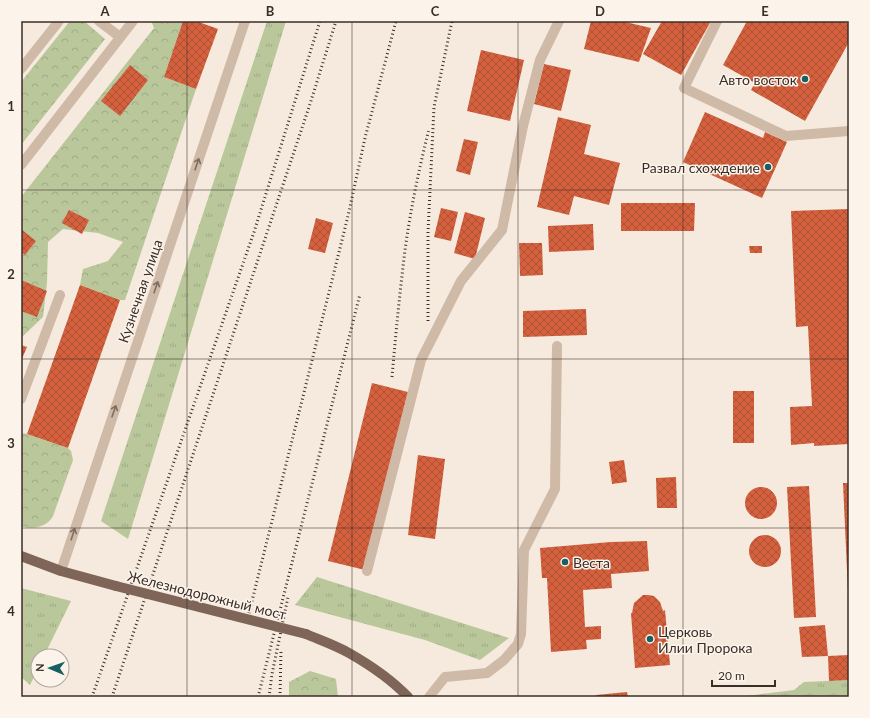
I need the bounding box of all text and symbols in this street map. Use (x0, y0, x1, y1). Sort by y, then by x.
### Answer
text: A (99, 3, 110, 19)
text: B (266, 3, 275, 19)
text: C (431, 3, 440, 19)
text: D (595, 3, 605, 19)
text: E (761, 3, 769, 19)
place label: Авто восток (719, 71, 798, 88)
marker: Авто восток (800, 74, 810, 84)
text: 1 (7, 98, 15, 114)
one-way arrow (194, 158, 201, 171)
place label: Развал схождение (642, 159, 760, 176)
marker: Развал схождение (763, 162, 773, 172)
street label: Кузнечная улица (114, 237, 166, 345)
text: 2 (7, 266, 15, 282)
one-way arrow (152, 282, 160, 294)
one-way arrow (111, 404, 118, 417)
text: 3 (7, 435, 15, 451)
one-way arrow (70, 528, 77, 541)
place label: Веста (573, 554, 610, 571)
marker: Веста (560, 557, 570, 567)
street label: Железнодорожный мост (126, 567, 288, 623)
text: 4 (7, 603, 15, 619)
place label: Церковь Илии Пророка (658, 623, 752, 656)
marker: Церковь Илии Пророка (645, 634, 655, 644)
north arrow (30, 648, 70, 688)
scale bar (712, 662, 775, 688)
text: N (33, 663, 46, 672)
text: 20 m (718, 668, 745, 683)

